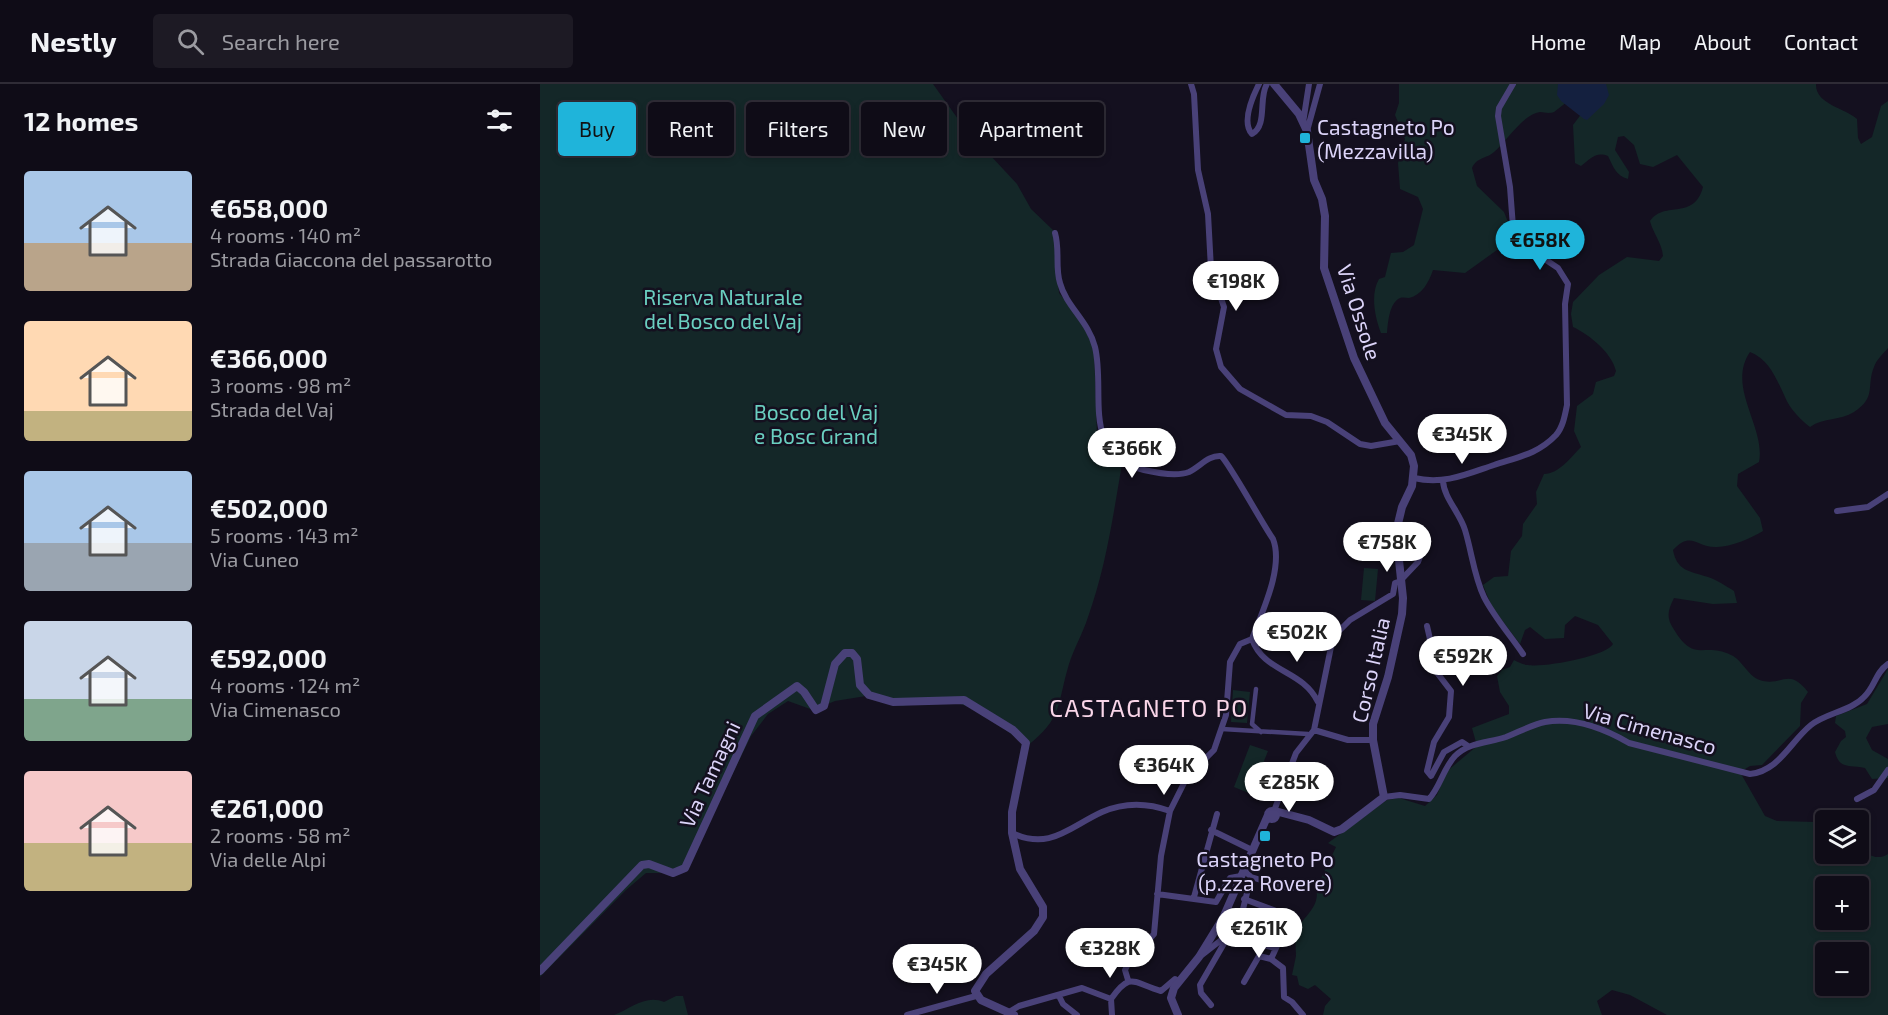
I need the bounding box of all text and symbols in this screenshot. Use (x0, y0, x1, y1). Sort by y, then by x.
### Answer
search box (153, 14, 573, 68)
text: Nestly (30, 24, 117, 58)
icon: search (174, 25, 207, 58)
text: Search here (222, 28, 340, 54)
text: Home (1530, 29, 1586, 54)
text: Map (1619, 29, 1661, 54)
text: About (1694, 29, 1751, 54)
text: Contact (1784, 29, 1858, 54)
chip: Buy (558, 102, 636, 156)
chip: Rent (648, 102, 734, 156)
chip: Filters (746, 102, 849, 156)
chip: New (861, 102, 947, 156)
chip: Apartment (959, 102, 1104, 156)
icon: filters (483, 104, 516, 137)
text: 12 homes (24, 105, 138, 136)
place label: Castagneto Po (Mezzavilla) (1317, 114, 1455, 163)
marker: Castagneto Po (Mezzavilla) (1298, 131, 1312, 145)
text: €658,000 (210, 192, 328, 223)
icon: home (72, 195, 144, 267)
pin: €658K (1498, 220, 1582, 271)
text: 4 rooms · 140 m² (210, 223, 361, 247)
text: €658K (1510, 227, 1570, 251)
text: Strada Giaccona del passarotto (210, 247, 492, 271)
pin: €198K (1194, 261, 1278, 312)
street label: Via Ossole (1333, 261, 1387, 363)
text: €198K (1207, 268, 1265, 292)
park label: Riserva Naturale del Bosco del Vaj (643, 284, 803, 334)
text: €366,000 (210, 342, 328, 373)
icon: home (72, 345, 144, 417)
text: 3 rooms · 98 m² (210, 373, 351, 397)
text: Strada del Vaj (210, 397, 334, 421)
park label: Bosco del Vaj e Bosc Grand (754, 399, 878, 448)
pin: €345K (1420, 414, 1504, 465)
text: €345K (1432, 421, 1492, 445)
pin: €366K (1090, 428, 1174, 479)
text: €366K (1102, 435, 1162, 459)
text: €502,000 (210, 492, 328, 523)
icon: home (72, 495, 144, 567)
pin: €758K (1345, 522, 1429, 573)
text: 5 rooms · 143 m² (210, 523, 359, 547)
text: €758K (1357, 529, 1417, 553)
text: Via Cuneo (210, 547, 299, 571)
pin: €502K (1255, 612, 1339, 663)
street label: Corso Italia (1346, 615, 1394, 725)
text: €502K (1267, 619, 1327, 643)
pin: €592K (1421, 636, 1505, 687)
text: €592,000 (210, 642, 327, 673)
text: €592K (1433, 643, 1493, 667)
icon: home (72, 645, 144, 717)
text: 4 rooms · 124 m² (210, 673, 360, 697)
district label: CASTAGNETO PO (1049, 693, 1249, 722)
text: Via Cimenasco (210, 697, 341, 721)
street label: Via Cimenasco (1580, 697, 1720, 759)
street label: Via Tamagni (673, 717, 745, 831)
pin: €364K (1122, 745, 1206, 796)
text: €364K (1133, 752, 1195, 776)
pin: €285K (1247, 762, 1331, 813)
text: €285K (1259, 769, 1319, 793)
text: €261,000 (210, 792, 324, 823)
icon: home (72, 795, 144, 867)
map controls (1815, 810, 1869, 996)
button: layers (1815, 810, 1869, 864)
text: 2 rooms · 58 m² (210, 823, 351, 847)
marker: Castagneto Po (p.zza Rovere) (1258, 829, 1272, 843)
place label: Castagneto Po (p.zza Rovere) (1196, 846, 1334, 895)
text: Via delle Alpi (210, 847, 326, 871)
button: + (1815, 876, 1869, 930)
pin: €261K (1217, 908, 1301, 959)
text: €261K (1230, 915, 1288, 939)
pin: €328K (1068, 928, 1152, 979)
text: €328K (1080, 935, 1140, 959)
button: − (1815, 942, 1869, 996)
pin: €345K (895, 944, 979, 995)
text: €345K (907, 951, 967, 975)

